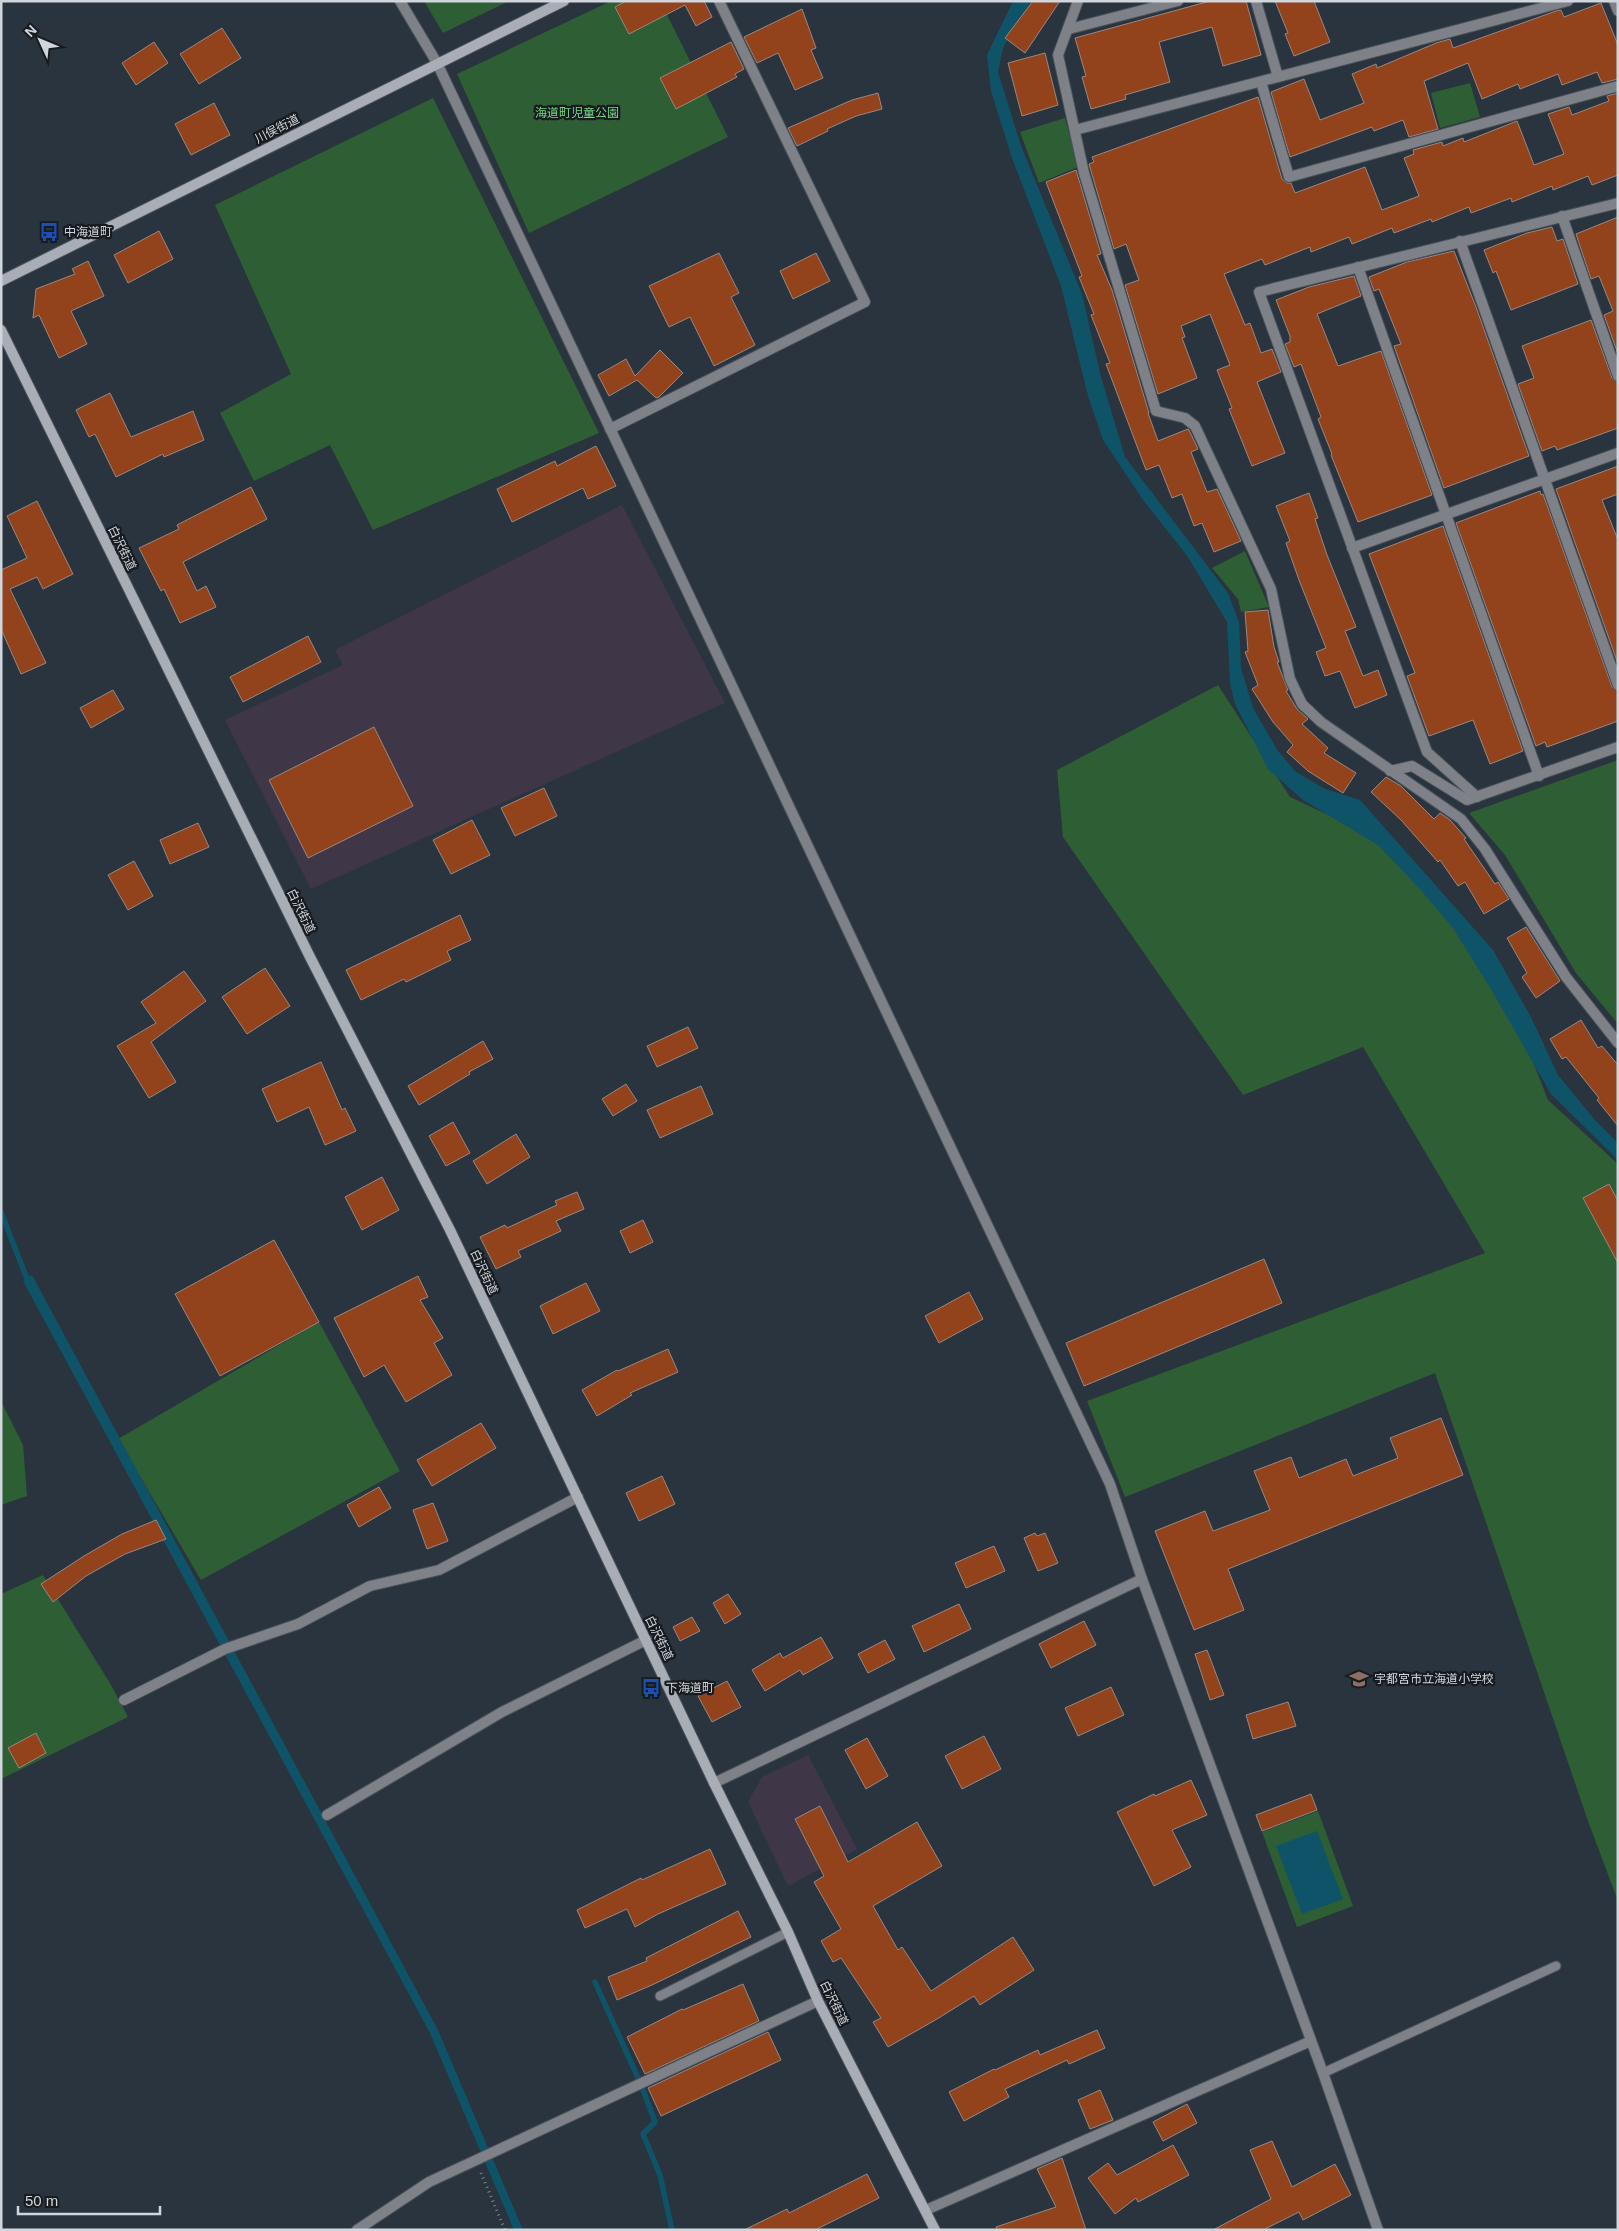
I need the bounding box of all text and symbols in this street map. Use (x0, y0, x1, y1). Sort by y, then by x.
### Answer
north arrow (15, 15, 65, 65)
text: N (21, 22, 40, 40)
park label: 海道町児童公園 (535, 106, 619, 120)
street label: 川俣街道 (252, 112, 302, 146)
bus stop icon: 中海道町 (38, 221, 60, 243)
place label: 中海道町 (64, 225, 112, 239)
street label: 白沢街道 (105, 523, 139, 573)
street label: 白沢街道 (284, 886, 318, 936)
street label: 白沢街道 (468, 1247, 500, 1297)
street label: 白沢街道 (642, 1613, 676, 1663)
school or university icon: 宇都宮市立海道小学校 (1348, 1668, 1370, 1690)
place label: 宇都宮市立海道小学校 (1374, 1672, 1494, 1686)
bus stop icon: 下海道町 (640, 1677, 662, 1699)
place label: 下海道町 (666, 1681, 714, 1695)
street label: 白沢街道 (817, 1978, 851, 2028)
scale bar (18, 2184, 160, 2216)
text: 50 m (25, 2192, 58, 2209)

